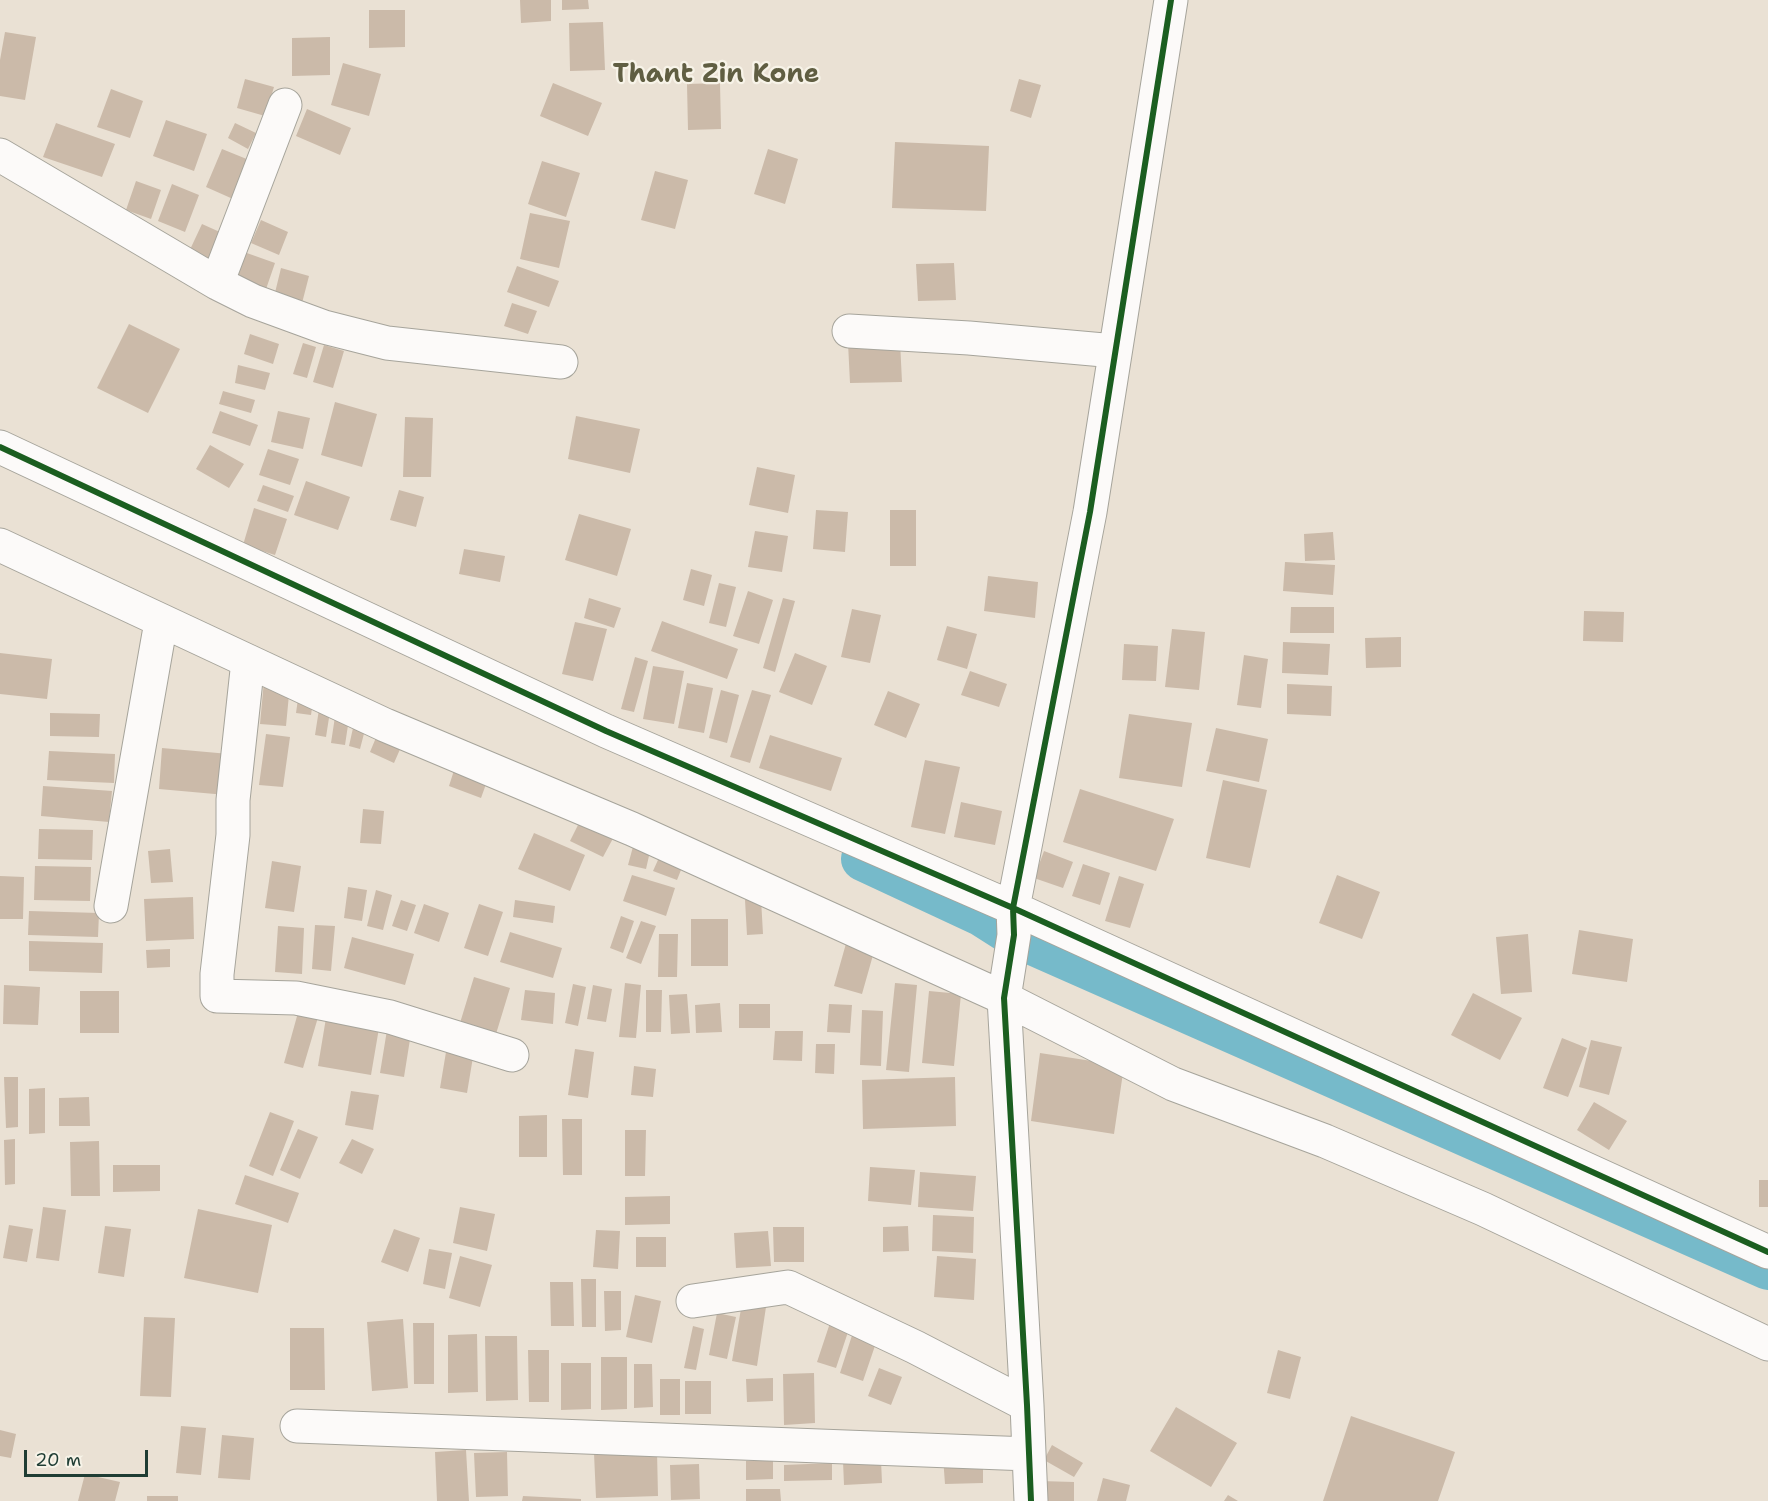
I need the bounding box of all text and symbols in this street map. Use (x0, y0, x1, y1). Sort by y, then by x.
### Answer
district label: Thant Zin Kone (613, 59, 819, 91)
scale bar (27, 1438, 152, 1476)
text: 20 m (35, 1448, 81, 1472)

